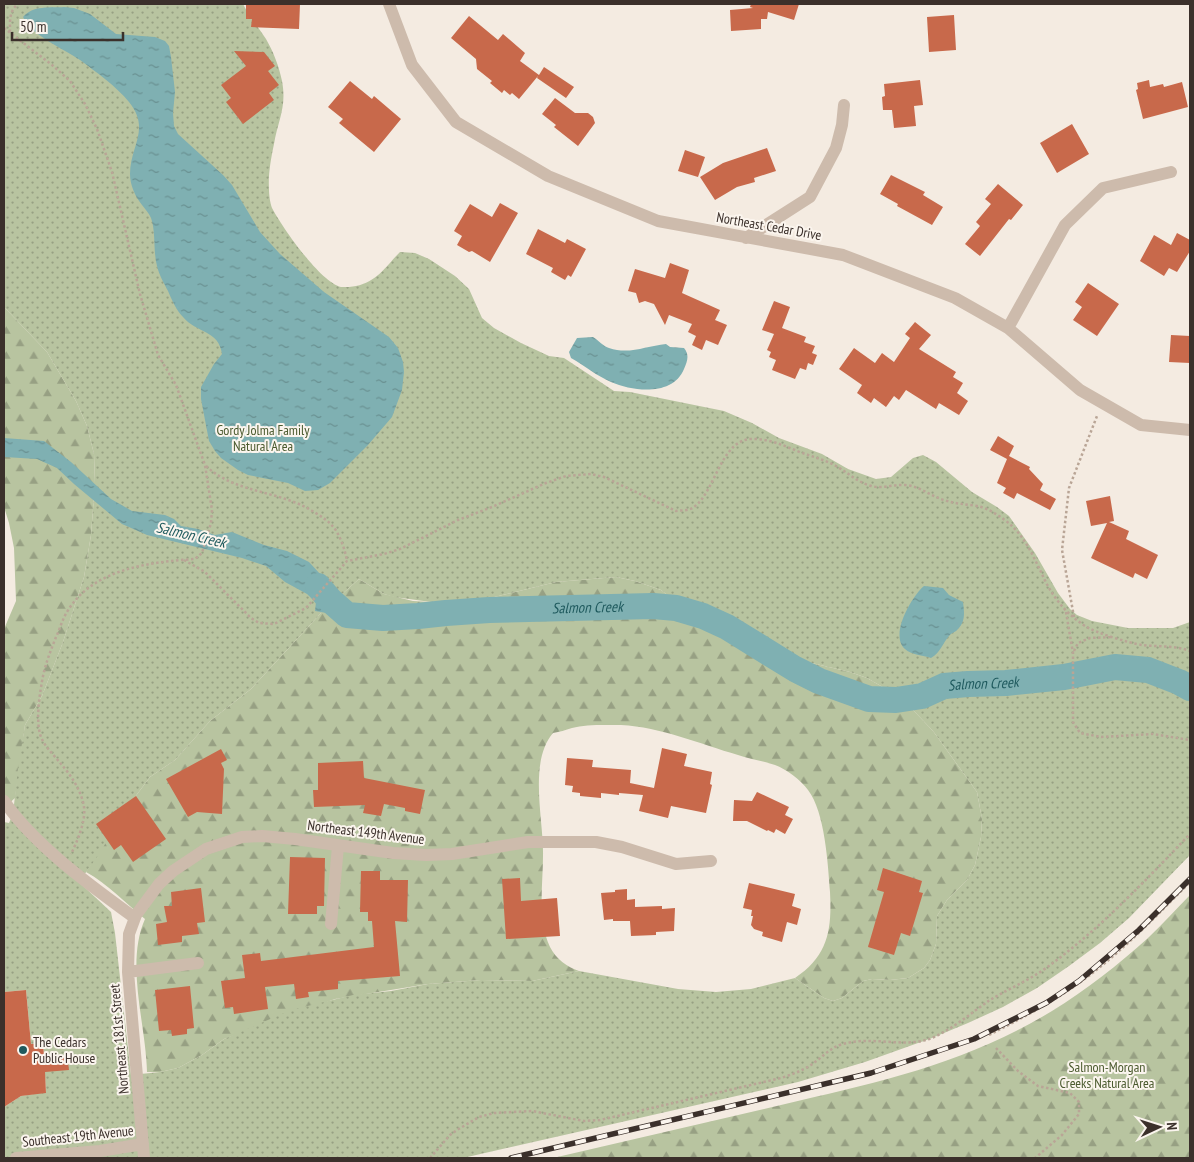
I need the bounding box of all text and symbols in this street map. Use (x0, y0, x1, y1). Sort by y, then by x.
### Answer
scale bar (12, 10, 124, 42)
text: 50 m (20, 17, 46, 36)
street label: Northeast Cedar Drive (715, 208, 823, 244)
park label: Gordy Jolma Family Natural Area (216, 421, 310, 455)
water label: Salmon Creek (154, 517, 230, 552)
water label: Salmon Creek (552, 597, 625, 617)
water label: Salmon Creek (947, 672, 1022, 695)
street label: Northeast 149th Avenue (307, 816, 426, 848)
street label: Northeast 181st Street (105, 983, 133, 1095)
place label: The Cedars Public House (33, 1033, 95, 1067)
marker: The Cedars Public House (17, 1044, 29, 1056)
park label: Salmon-Morgan Creeks Natural Area (1060, 1058, 1154, 1092)
north arrow (1134, 1102, 1184, 1152)
street label: Southeast 19th Avenue (22, 1121, 135, 1151)
text: N (1163, 1122, 1181, 1130)

